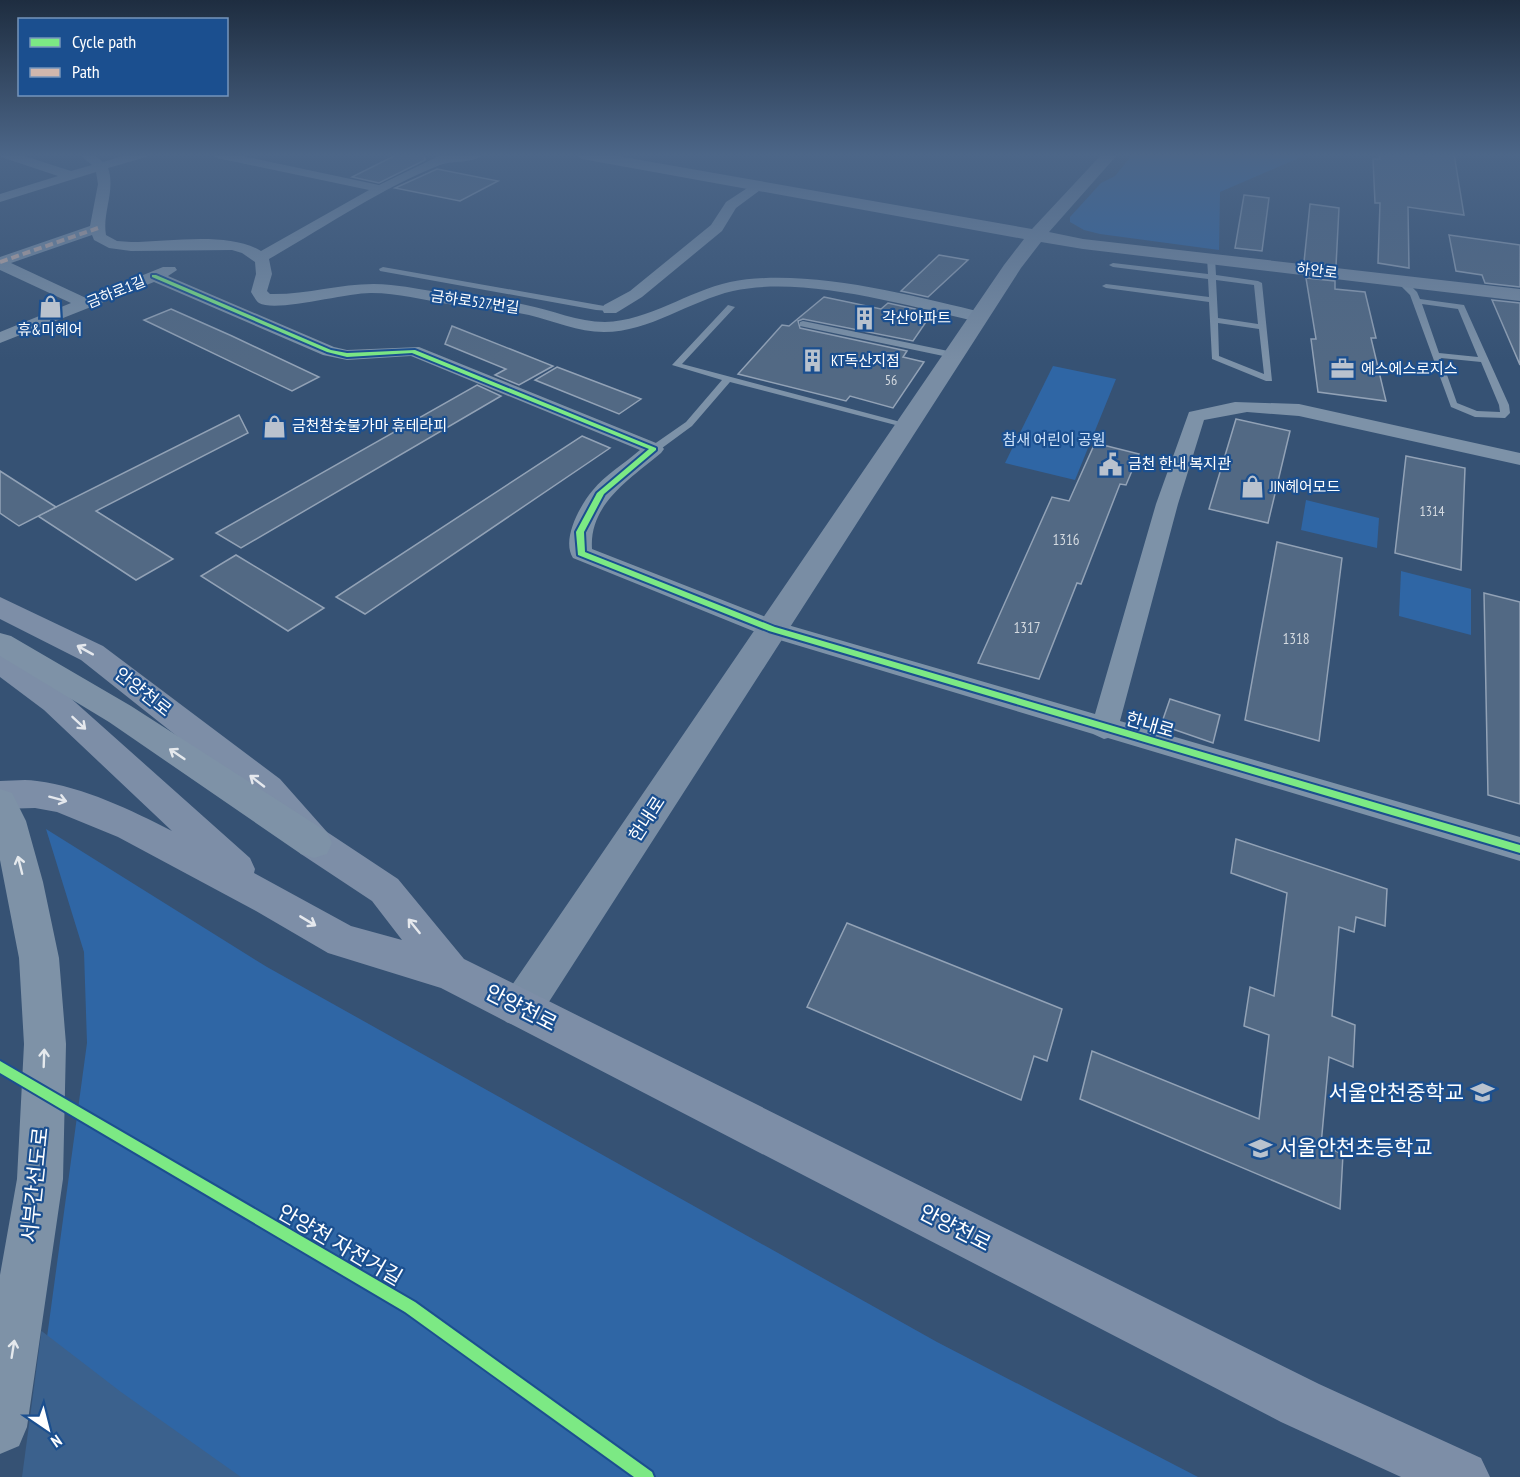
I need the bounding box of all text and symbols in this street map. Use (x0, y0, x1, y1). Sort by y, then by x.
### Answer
legend (18, 18, 228, 96)
text: Cycle path (72, 30, 136, 53)
text: Path (72, 60, 100, 83)
street label: 하안로 (1295, 259, 1339, 282)
street label: 금하로1길 (84, 271, 148, 312)
street label: 금하로527번길 (430, 286, 521, 317)
shop icon: 휴&미헤어 (37, 293, 63, 319)
building icon: 각산아파트 (851, 305, 877, 331)
place label: 각산아파트 (882, 308, 951, 327)
place label: 휴&미헤어 (17, 320, 83, 339)
building icon: KT독산지점 (800, 348, 826, 374)
place label: KT독산지점 (831, 351, 900, 370)
office icon: 에스에스로지스 (1330, 356, 1356, 382)
place label: 에스에스로지스 (1361, 359, 1458, 378)
house number: 56 (885, 371, 897, 389)
shop icon: 금천참숯불가마 휴테라피 (261, 413, 287, 439)
place label: 금천참숯불가마 휴테라피 (292, 416, 447, 435)
park label: 참새 어린이 공원 (1003, 430, 1105, 449)
public building icon: 금천 한내 복지관 (1097, 451, 1123, 477)
place label: 금천 한내 복지관 (1128, 454, 1231, 473)
shop icon: JIN헤어모드 (1239, 474, 1265, 500)
place label: JIN헤어모드 (1269, 477, 1341, 496)
house number: 1314 (1419, 502, 1445, 520)
house number: 1316 (1052, 530, 1080, 549)
house number: 1317 (1013, 618, 1041, 637)
house number: 1318 (1282, 629, 1310, 648)
one-way arrow (77, 644, 95, 655)
street label: 안양천로 (110, 662, 176, 721)
street label: 한내로 (1123, 707, 1177, 742)
one-way arrow (71, 716, 86, 730)
one-way arrow (169, 748, 186, 760)
one-way arrow (250, 774, 266, 787)
street label: 한내로 (623, 792, 670, 846)
one-way arrow (48, 794, 67, 806)
one-way arrow (13, 856, 25, 875)
one-way arrow (299, 916, 316, 928)
one-way arrow (408, 919, 421, 935)
street label: 안양천로 (481, 978, 562, 1037)
one-way arrow (39, 1049, 50, 1069)
place label: 서울안천중학교 (1329, 1079, 1464, 1106)
school or university icon: 서울안천중학교 (1469, 1080, 1495, 1106)
street label: 서부간선도로 (15, 1126, 54, 1244)
place label: 서울안천초등학교 (1278, 1134, 1433, 1161)
school or university icon: 서울안천초등학교 (1247, 1135, 1273, 1161)
street label: 안양천 자전거길 (273, 1198, 407, 1291)
street label: 안양천로 (915, 1198, 996, 1257)
one-way arrow (7, 1339, 18, 1359)
north arrow (18, 1399, 78, 1459)
text: N (47, 1431, 66, 1452)

